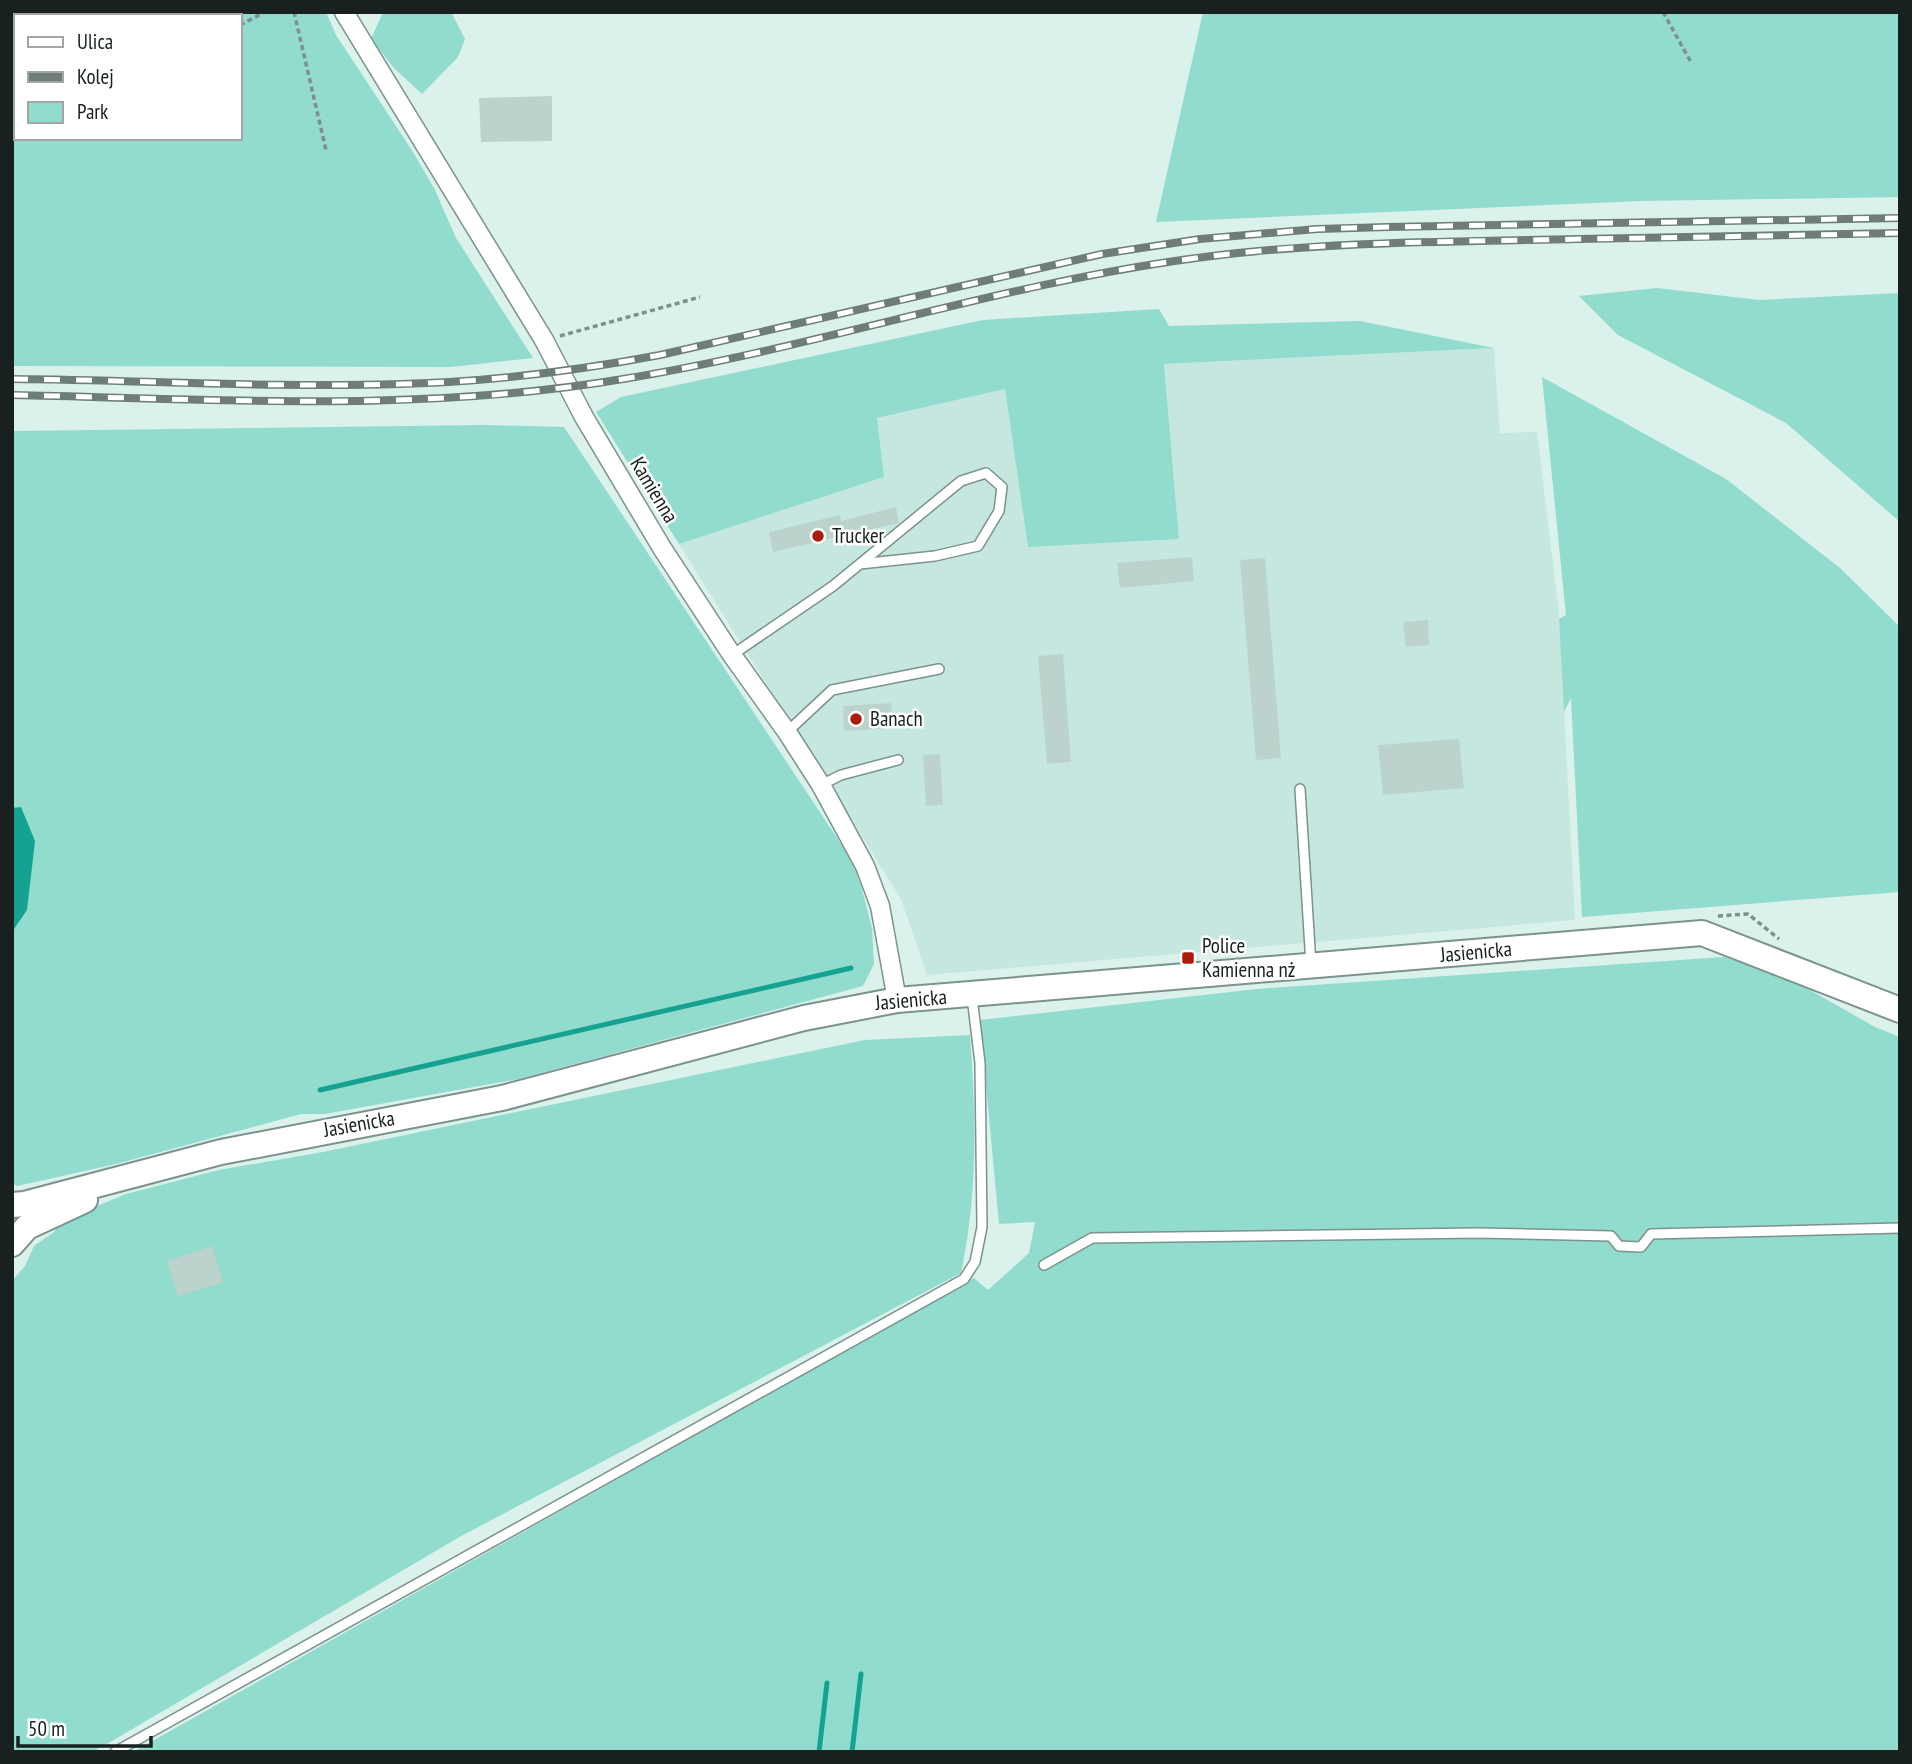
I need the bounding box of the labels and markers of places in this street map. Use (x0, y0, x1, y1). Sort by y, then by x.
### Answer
place label: Trucker (832, 522, 885, 549)
marker: Trucker (810, 528, 826, 544)
place label: Banach (870, 705, 923, 732)
marker: Banach (848, 711, 864, 727)
place label: Police Kamienna nż (1202, 932, 1295, 983)
marker: Police Kamienna nż (1180, 950, 1196, 966)

